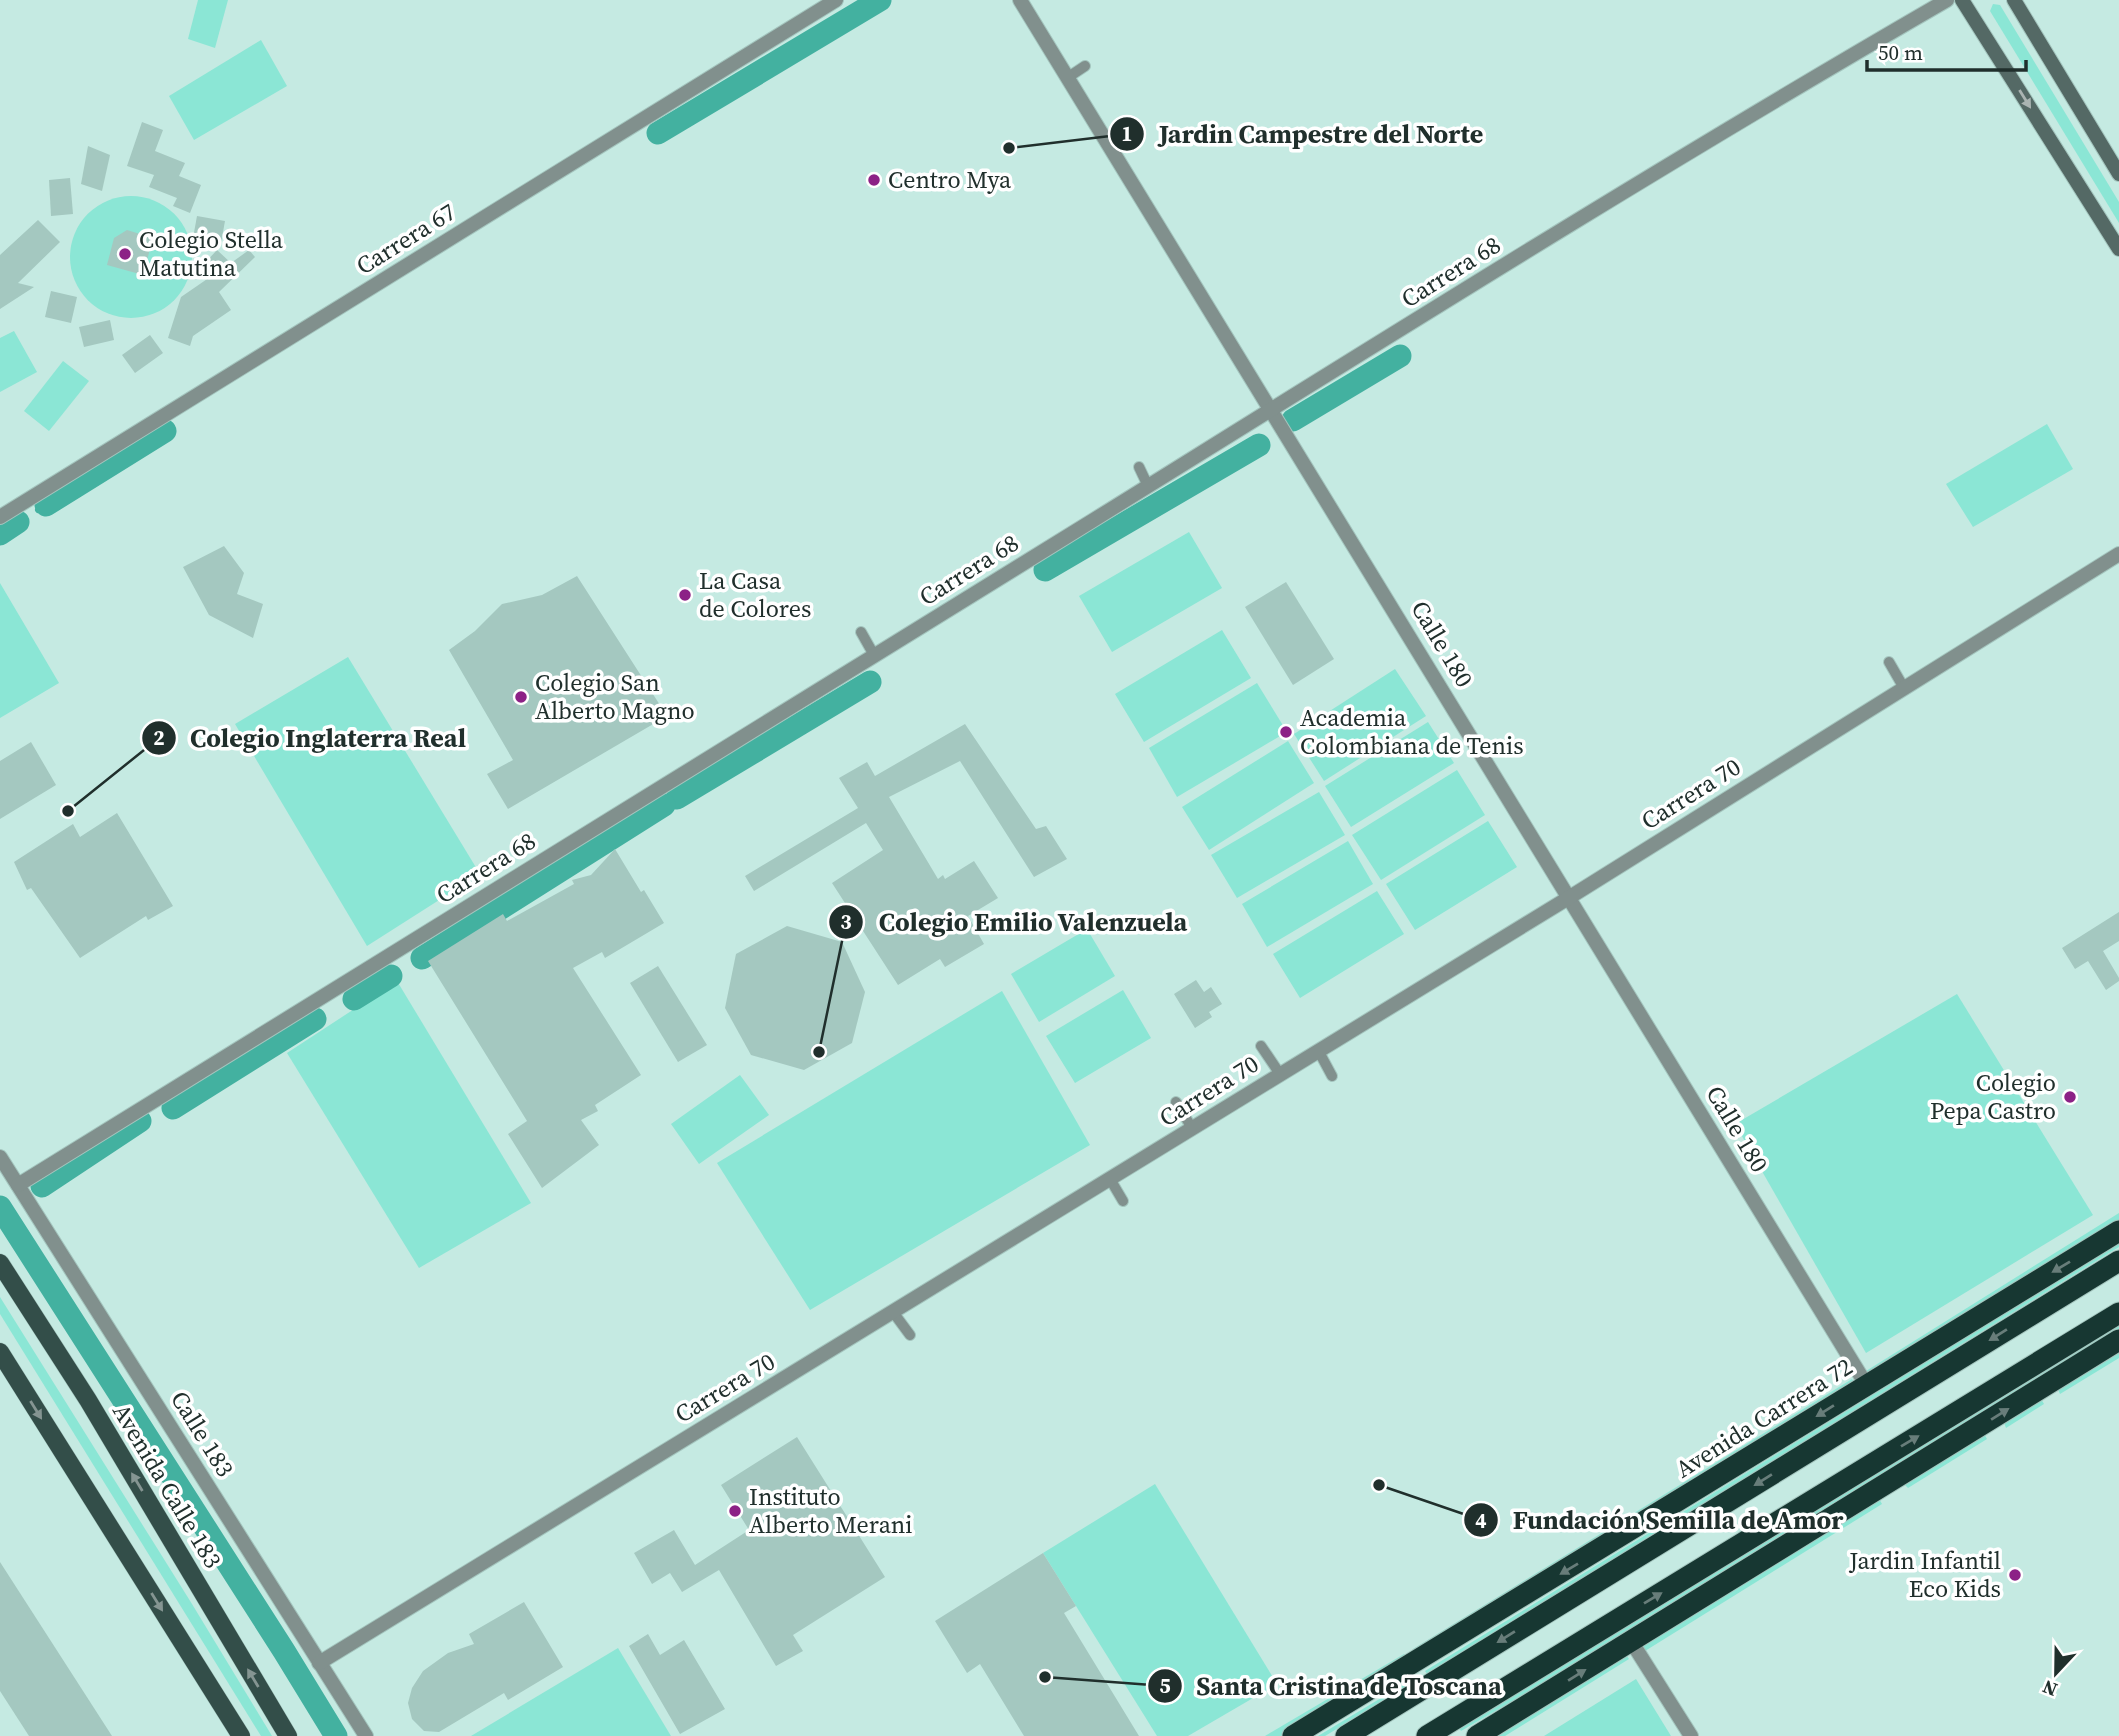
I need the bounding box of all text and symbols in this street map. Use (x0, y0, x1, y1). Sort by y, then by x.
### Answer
scale bar (1867, 28, 2026, 72)
text: 50 m (1878, 38, 1923, 67)
one-way arrow (2019, 89, 2032, 109)
callout: Jardin Campestre del Norte (1110, 110, 1497, 157)
text: Jardin Campestre del Norte (1157, 116, 1483, 152)
text: 1 (1121, 119, 1133, 148)
place label: Centro Mya (888, 163, 1012, 196)
marker: Centro Mya (866, 172, 882, 188)
street label: Carrera 67 (350, 195, 462, 282)
place label: Colegio Stella Matutina (139, 223, 284, 284)
street label: Carrera 68 (1395, 228, 1507, 315)
marker: Colegio Stella Matutina (117, 246, 133, 262)
street label: Carrera 68 (913, 526, 1025, 613)
place label: La Casa de Colores (699, 564, 811, 625)
marker: La Casa de Colores (677, 587, 693, 603)
street label: Calle 180 (1404, 594, 1481, 693)
place label: Colegio San Alberto Magno (535, 666, 695, 727)
marker: Colegio San Alberto Magno (513, 689, 529, 705)
place label: Academia Colombiana de Tenis (1300, 701, 1524, 762)
callout: Colegio Inglaterra Real (141, 714, 480, 761)
text: Colegio Inglaterra Real (190, 720, 466, 756)
text: 2 (153, 723, 165, 752)
marker: Academia Colombiana de Tenis (1278, 724, 1294, 740)
street label: Carrera 70 (1635, 750, 1747, 837)
street label: Carrera 68 (430, 824, 542, 911)
callout: Colegio Emilio Valenzuela (829, 898, 1201, 945)
text: Colegio Emilio Valenzuela (879, 904, 1187, 940)
text: 3 (840, 907, 852, 936)
street label: Carrera 70 (1153, 1047, 1265, 1134)
place label: Colegio Pepa Castro (1930, 1066, 2056, 1127)
street label: Calle 180 (1699, 1079, 1776, 1178)
marker: Colegio Pepa Castro (2062, 1089, 2078, 1105)
one-way arrow (2051, 1260, 2070, 1273)
one-way arrow (1989, 1329, 2008, 1342)
street label: Carrera 70 (669, 1345, 781, 1430)
street label: Avenida Carrera 72 (1669, 1350, 1858, 1485)
street label: Calle 183 (163, 1384, 242, 1483)
street label: Avenida Calle 183 (105, 1397, 230, 1574)
one-way arrow (30, 1400, 43, 1419)
one-way arrow (1815, 1405, 1835, 1418)
one-way arrow (1991, 1407, 2010, 1420)
one-way arrow (1900, 1435, 1919, 1448)
one-way arrow (130, 1473, 143, 1492)
one-way arrow (1753, 1474, 1772, 1486)
place label: Instituto Alberto Merani (749, 1480, 912, 1541)
callout: Fundación Semilla de Amor (1464, 1497, 1857, 1544)
text: Fundación Semilla de Amor (1513, 1502, 1844, 1538)
marker: Instituto Alberto Merani (727, 1503, 743, 1519)
text: 4 (1475, 1506, 1487, 1535)
place label: Jardin Infantil Eco Kids (1848, 1544, 2001, 1605)
one-way arrow (1559, 1562, 1578, 1575)
marker: Jardin Infantil Eco Kids (2007, 1567, 2023, 1583)
one-way arrow (1643, 1592, 1662, 1605)
one-way arrow (151, 1593, 164, 1612)
one-way arrow (1496, 1631, 1516, 1644)
north arrow (2021, 1638, 2091, 1708)
callout: Santa Cristina de Toscana (1147, 1663, 1516, 1710)
one-way arrow (247, 1668, 259, 1687)
text: Santa Cristina de Toscana (1196, 1668, 1502, 1704)
one-way arrow (1567, 1668, 1587, 1681)
text: 5 (1159, 1671, 1171, 1700)
text: N (2038, 1674, 2061, 1703)

